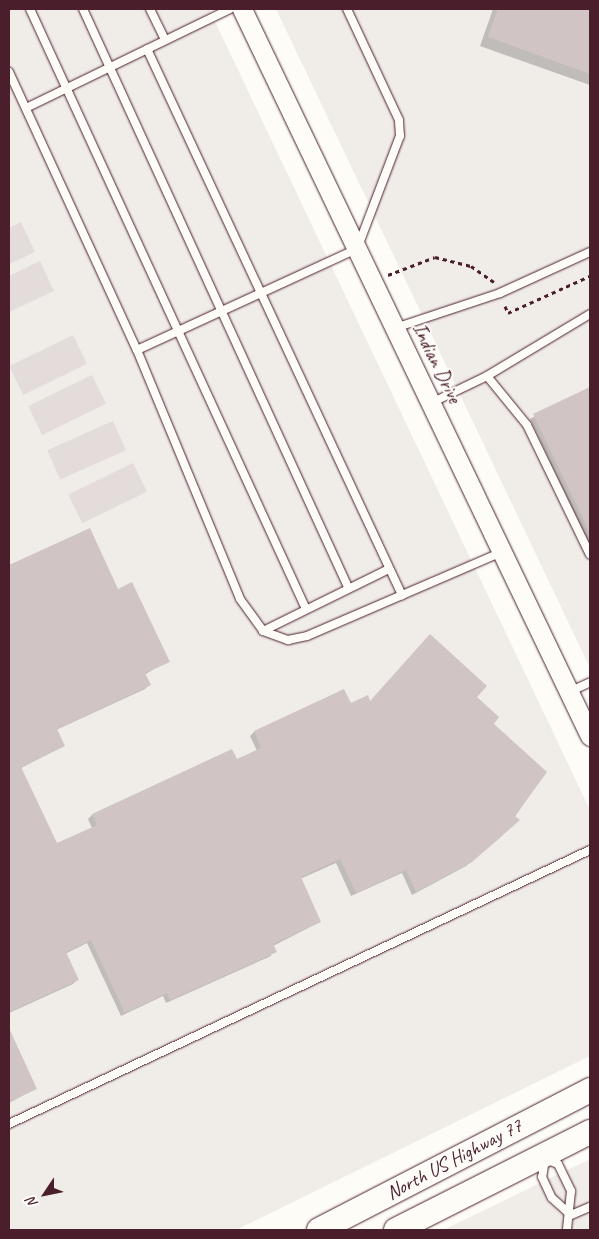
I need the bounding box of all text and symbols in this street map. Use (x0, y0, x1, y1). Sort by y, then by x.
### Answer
street label: Indian Drive (407, 319, 467, 407)
street label: North US Highway 77 (382, 1113, 526, 1205)
north arrow (20, 1169, 70, 1219)
text: N (23, 1194, 42, 1211)

